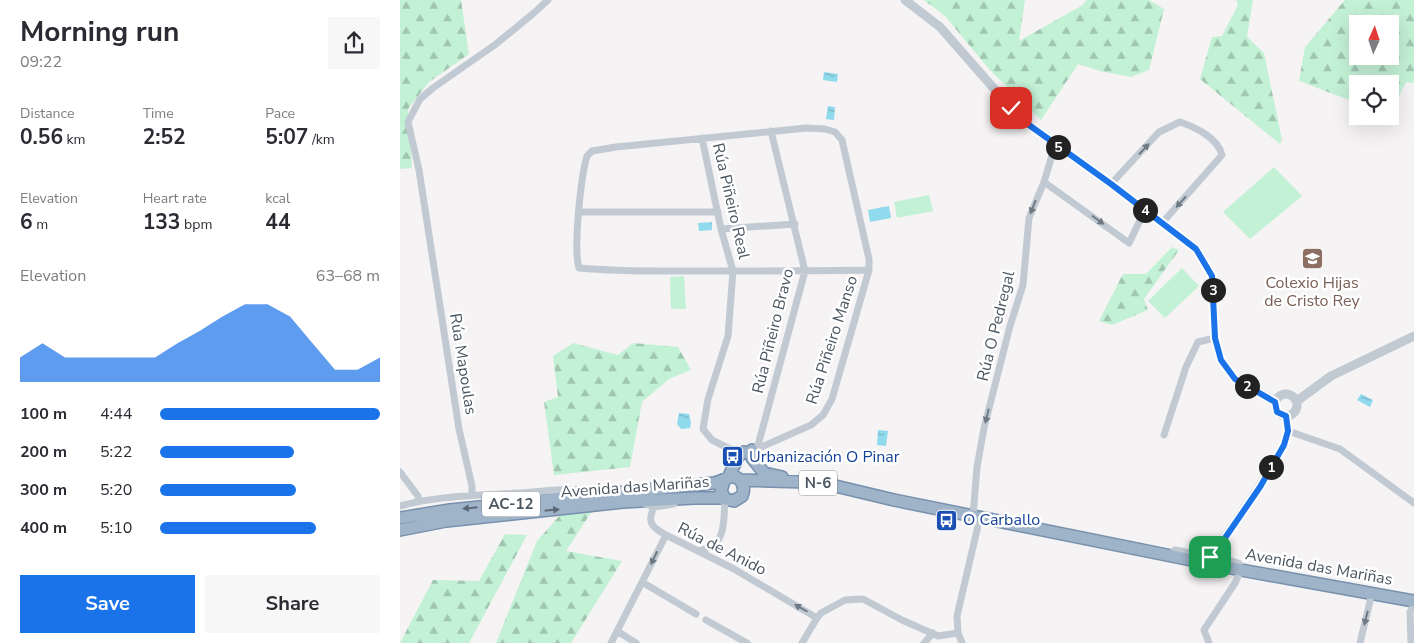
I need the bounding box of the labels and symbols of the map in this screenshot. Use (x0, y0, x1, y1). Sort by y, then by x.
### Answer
north arrow (1349, 15, 1399, 65)
pin (990, 87, 1032, 129)
pin: 5 (1046, 134, 1070, 160)
street label: Rúa Piñeiro Real (707, 141, 755, 261)
one-way arrow (1138, 143, 1150, 155)
one-way arrow (1175, 195, 1187, 207)
pin: 4 (1132, 198, 1158, 222)
one-way arrow (1029, 200, 1037, 215)
one-way arrow (1091, 215, 1105, 225)
school or university icon: Colexio Hijas de Cristo Rey (1300, 247, 1324, 271)
street label: Rúa Piñeiro Bravo (747, 266, 799, 396)
street label: Rúa O Pedregal (972, 268, 1020, 383)
place label: Colexio Hijas de Cristo Rey (1264, 272, 1361, 312)
street label: Rúa Piñeiro Manso (801, 273, 863, 407)
pin: 3 (1200, 278, 1226, 302)
street label: Rúa Mapoulas (444, 312, 482, 416)
pin: 2 (1234, 374, 1260, 398)
one-way arrow (983, 409, 991, 424)
bus stop icon: Urbanización O Pinar (721, 445, 745, 469)
place label: Urbanización O Pinar (749, 446, 900, 468)
pin: 1 (1258, 454, 1284, 480)
road number: N-6 (799, 470, 837, 496)
street label: Avenida das Mariñas (560, 471, 710, 503)
road number: AC-12 (482, 492, 540, 516)
one-way arrow (462, 504, 478, 512)
one-way arrow (545, 506, 561, 514)
bus stop icon: O Carballo (935, 508, 959, 532)
place label: O Carballo (963, 509, 1040, 531)
street label: Rúa de Anido (674, 517, 770, 581)
pin (1189, 536, 1231, 578)
street label: Avenida das Mariñas (1244, 543, 1394, 591)
one-way arrow (650, 551, 658, 565)
one-way arrow (795, 603, 808, 612)
one-way arrow (1362, 611, 1370, 626)

